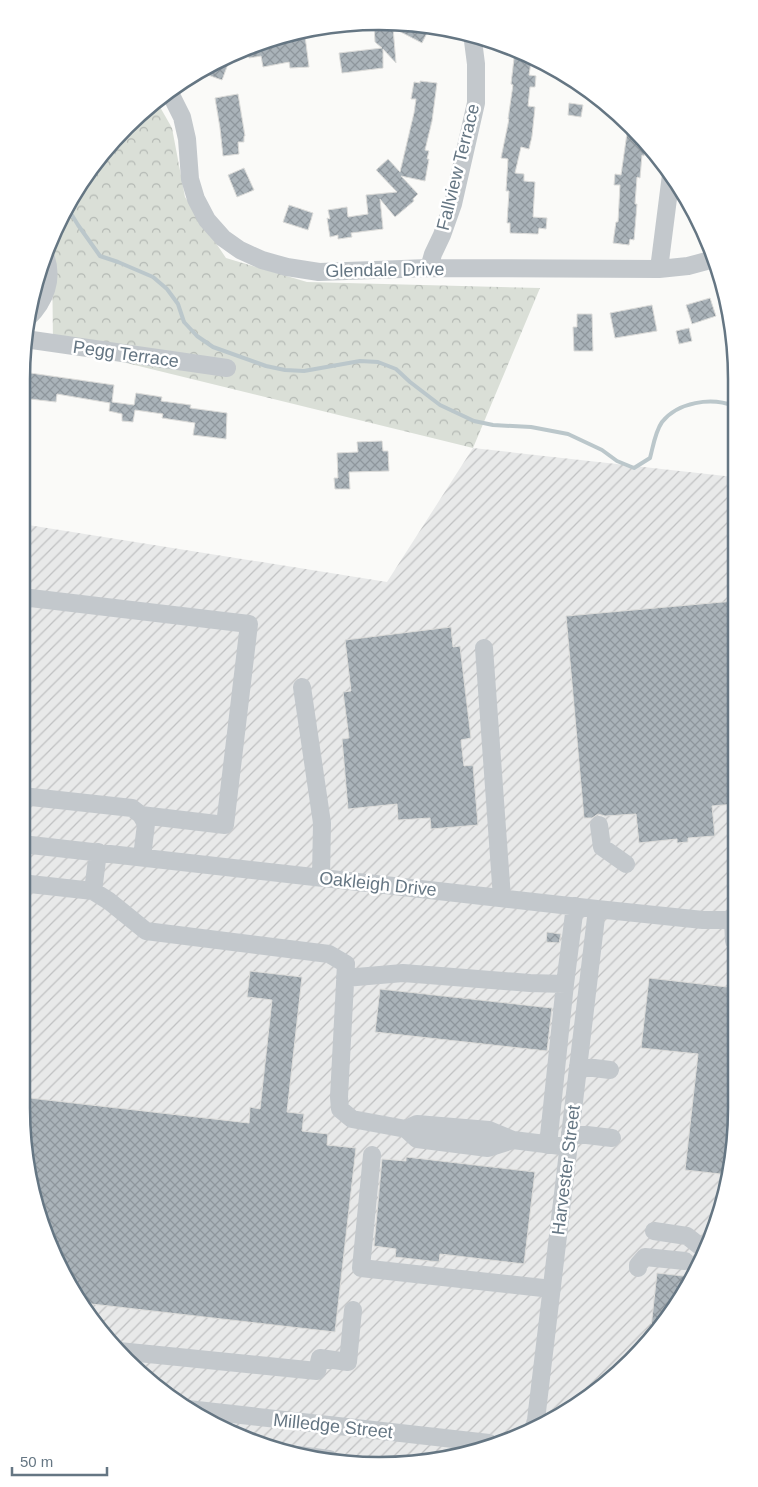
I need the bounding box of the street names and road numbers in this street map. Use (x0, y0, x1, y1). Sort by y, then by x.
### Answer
street label: Fallview Terrace (433, 102, 483, 232)
street label: Glendale Drive (325, 259, 445, 281)
street label: Pegg Terrace (72, 337, 180, 371)
street label: Oakleigh Drive (318, 868, 438, 900)
street label: Harvester Street (548, 1104, 584, 1236)
street label: Milledge Street (272, 1410, 394, 1442)

